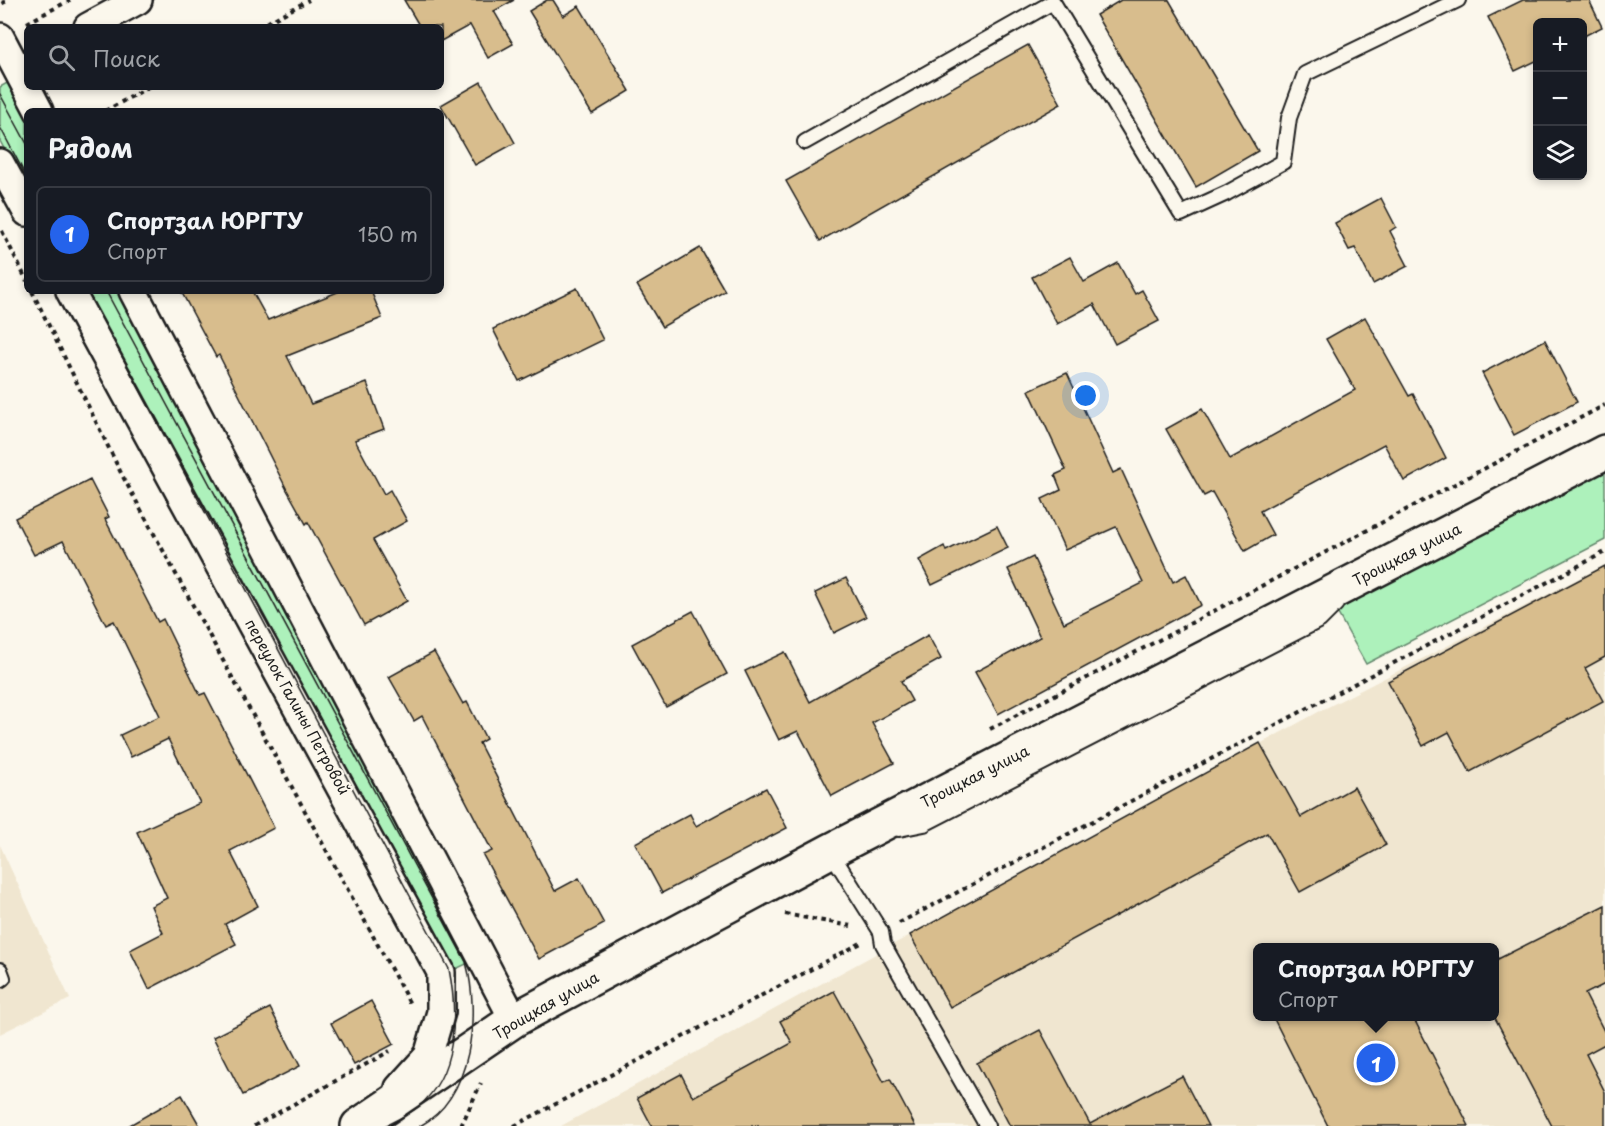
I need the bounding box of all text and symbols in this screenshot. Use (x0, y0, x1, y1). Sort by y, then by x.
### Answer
map controls (1533, 18, 1587, 180)
button: + (1533, 18, 1587, 72)
search box (24, 24, 444, 90)
icon: search (45, 41, 78, 74)
text: Поиск (93, 41, 160, 74)
button: − (1533, 72, 1587, 126)
button: layers (1533, 126, 1587, 180)
text: Рядом (48, 128, 133, 167)
text: Спортзал ЮРГТУ (107, 203, 303, 236)
text: 1 (65, 219, 74, 249)
text: 150 m (358, 219, 418, 249)
text: Спорт (107, 236, 167, 266)
your location (1071, 381, 1100, 410)
street label: Троицкая улица (1348, 516, 1465, 591)
street label: переулок Галины Петровой (240, 614, 356, 799)
street label: Троицкая улица (916, 738, 1033, 813)
popup (1253, 943, 1499, 1021)
text: Спортзал ЮРГТУ (1278, 951, 1474, 984)
street label: Троицкая улица (488, 965, 603, 1044)
text: Спорт (1278, 984, 1338, 1014)
pin: 1 (1356, 1040, 1396, 1086)

